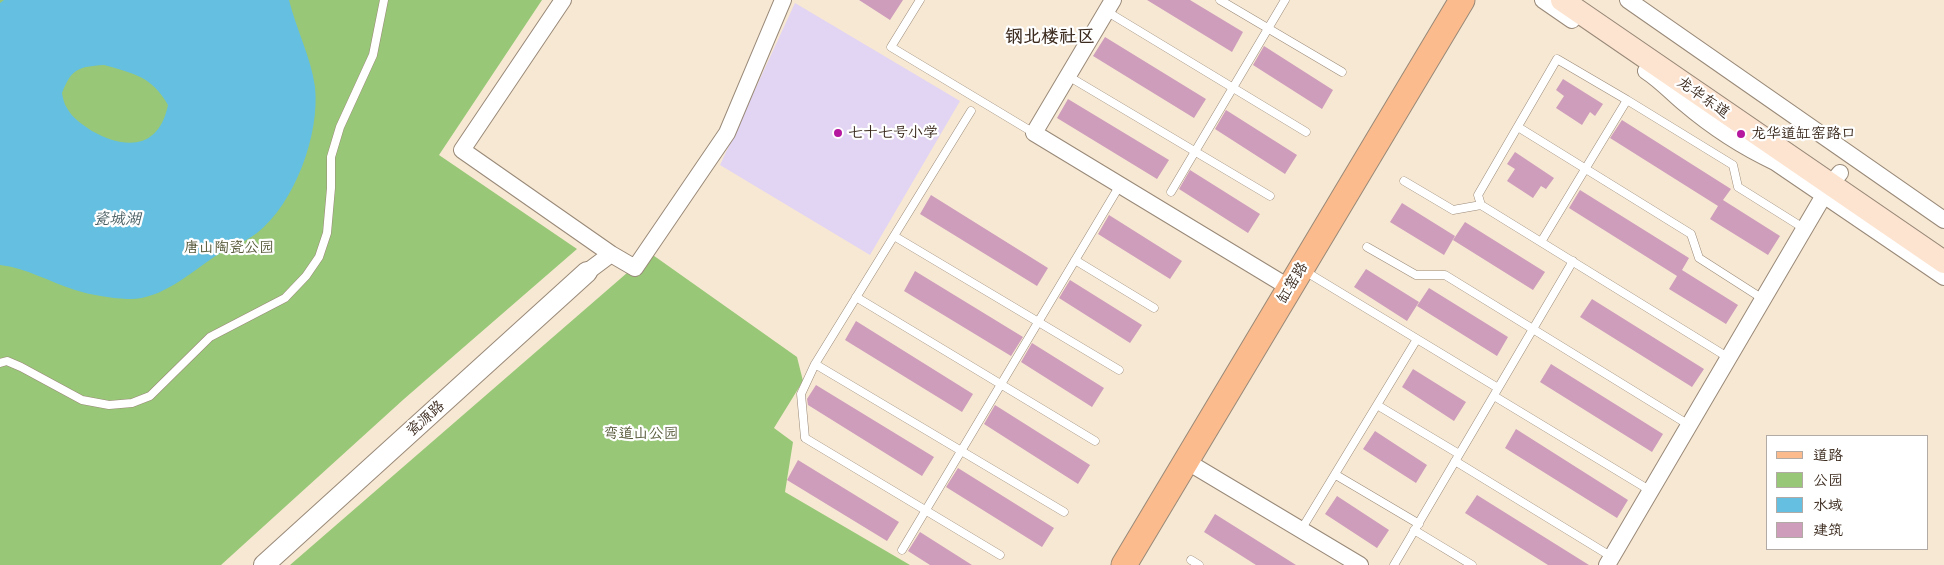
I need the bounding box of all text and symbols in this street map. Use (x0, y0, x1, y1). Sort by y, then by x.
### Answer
district label: 钢北楼社区 (1005, 26, 1095, 48)
street label: 龙华东道 (1673, 73, 1733, 123)
place label: 七十七号小学 (848, 124, 938, 142)
place label: 龙华道缸窑路口 (1751, 125, 1856, 143)
marker: 七十七号小学 (832, 127, 844, 139)
marker: 龙华道缸窑路口 (1735, 128, 1747, 140)
water label: 瓷城湖 (93, 210, 141, 230)
park label: 唐山陶瓷公园 (184, 239, 274, 257)
street label: 缸窑路 (1274, 259, 1312, 307)
street label: 瓷源路 (403, 397, 449, 441)
park label: 弯道山公园 (604, 425, 678, 443)
legend (1766, 435, 1929, 550)
text: 道路 (1813, 442, 1843, 468)
text: 公园 (1813, 467, 1843, 493)
text: 水域 (1813, 492, 1843, 518)
text: 建筑 (1813, 517, 1843, 543)

